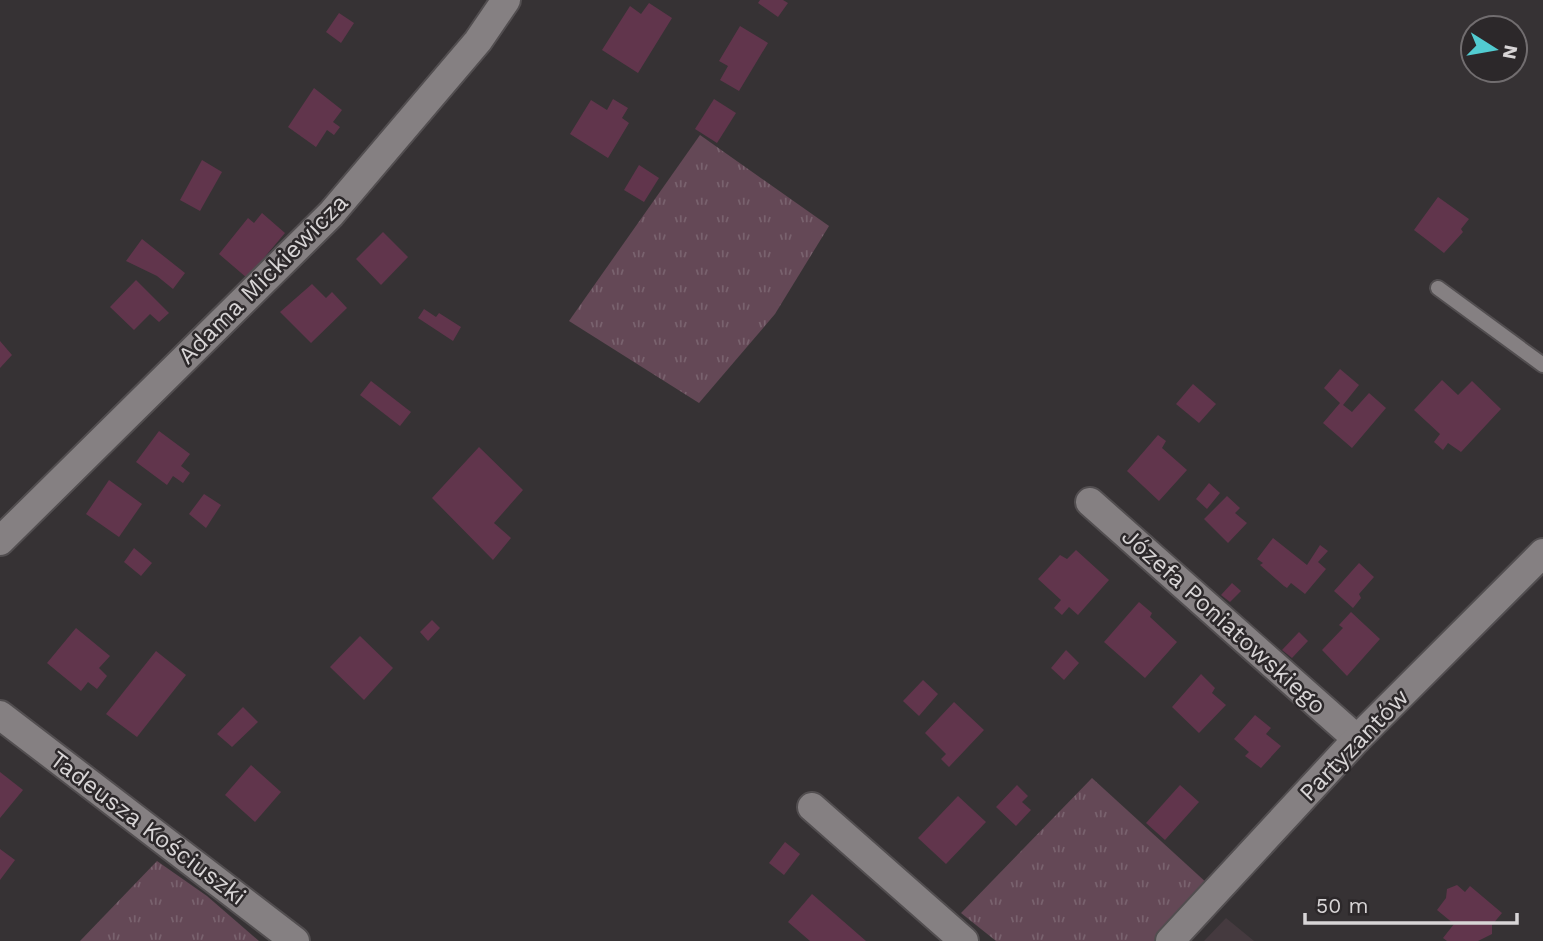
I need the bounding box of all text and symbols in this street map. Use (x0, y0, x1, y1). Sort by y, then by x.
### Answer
north arrow (1459, 14, 1529, 84)
text: N (1498, 43, 1523, 61)
street label: Adama Mickiewicza (172, 188, 354, 370)
street label: Józefa Poniatowskiego (1116, 522, 1332, 720)
street label: Partyzantów (1294, 683, 1414, 807)
street label: Tadeusza Kościuszki (45, 745, 251, 911)
scale bar (1305, 881, 1517, 925)
text: 50 m (1316, 893, 1368, 918)

